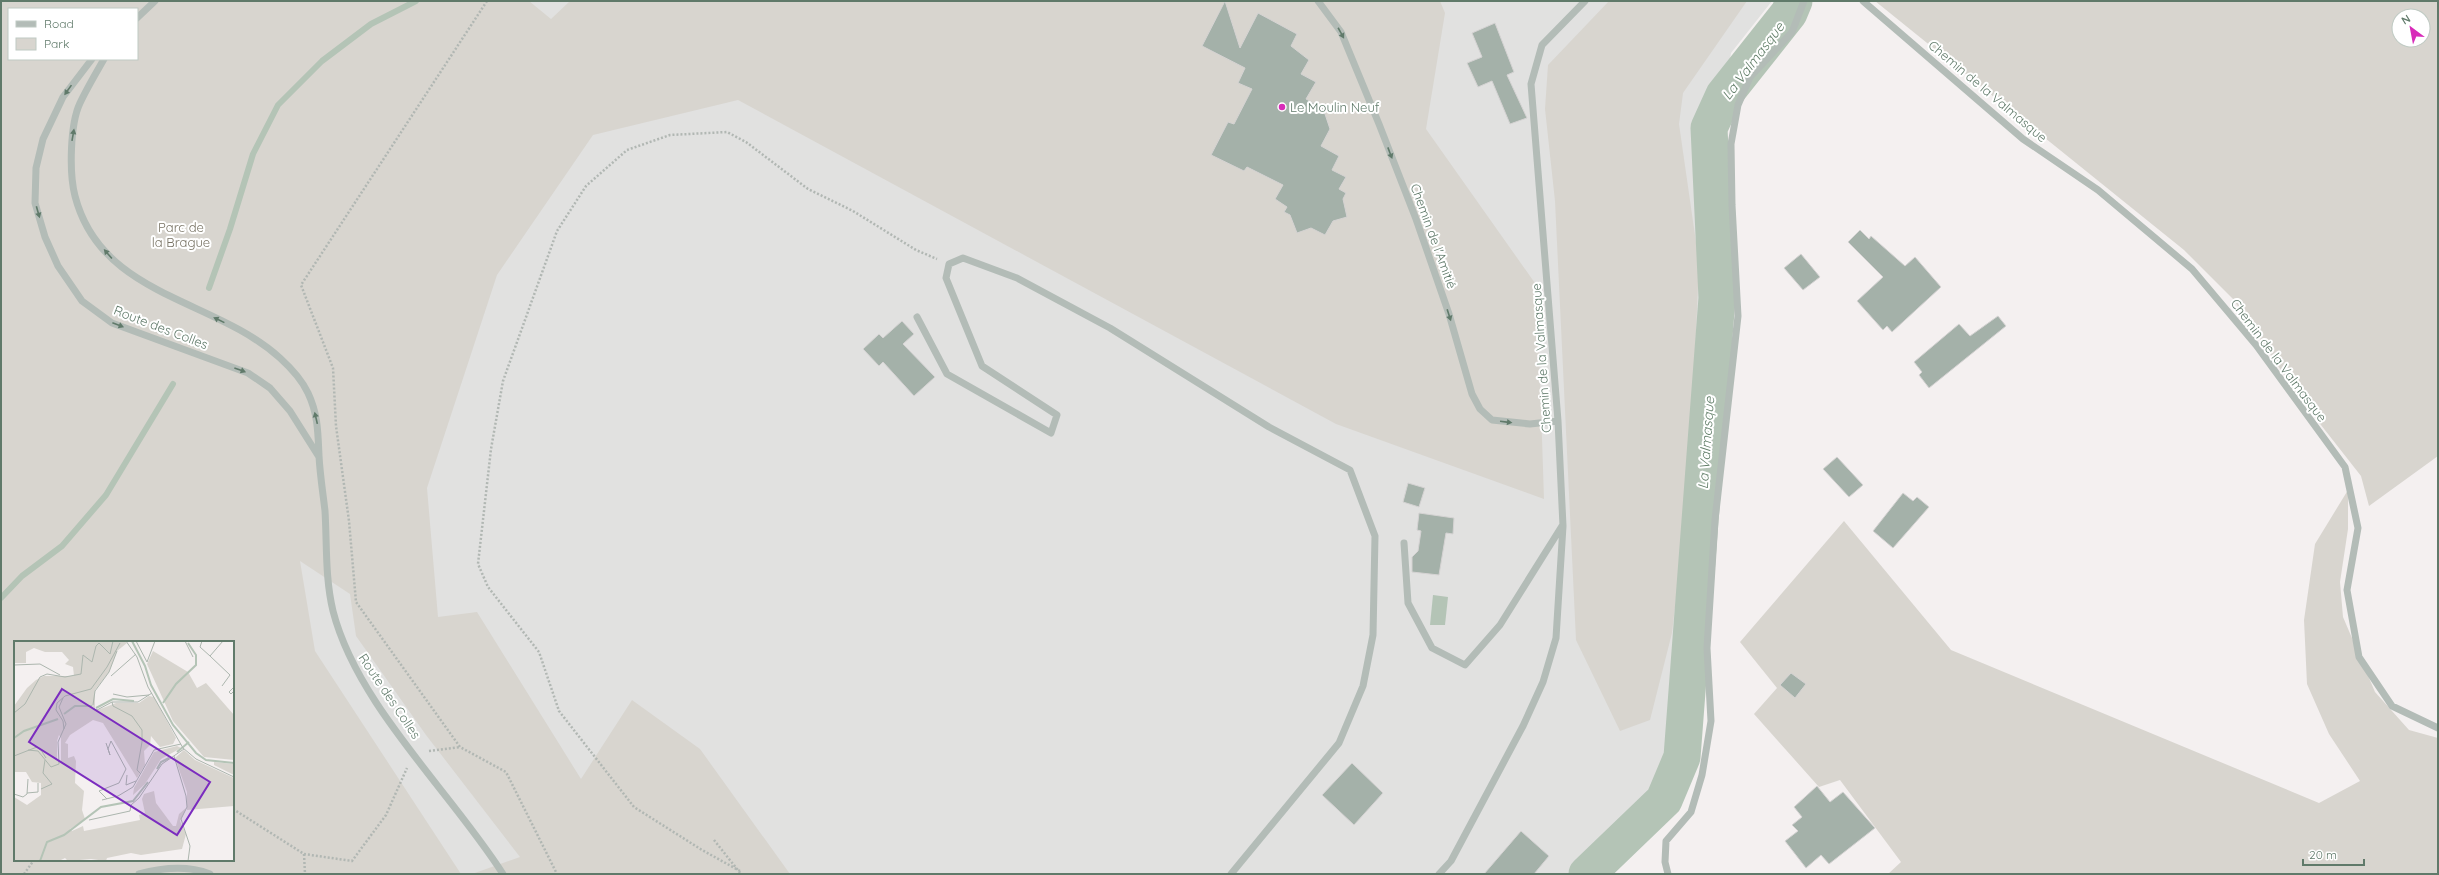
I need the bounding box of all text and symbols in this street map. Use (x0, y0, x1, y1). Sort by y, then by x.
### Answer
legend (8, 8, 138, 60)
north arrow (2391, 8, 2431, 48)
text: N (2399, 11, 2413, 28)
text: Road (44, 16, 74, 31)
water label: La Valmasque (1718, 18, 1789, 103)
one-way arrow (1337, 27, 1344, 39)
text: Park (44, 36, 69, 51)
street label: Chemin de la Valmasque (1925, 37, 2051, 145)
one-way arrow (64, 84, 73, 95)
place label: Le Moulin Neuf (1290, 99, 1380, 115)
marker: Le Moulin Neuf (1277, 102, 1287, 112)
one-way arrow (71, 129, 77, 141)
one-way arrow (1388, 147, 1394, 159)
street label: Chemin de l'Amitié (1408, 181, 1460, 291)
one-way arrow (35, 206, 41, 218)
park label: Parc de la Brague (152, 219, 210, 250)
one-way arrow (104, 249, 113, 260)
street label: Chemin de la Valmasque (1528, 283, 1554, 433)
street label: Chemin de la Valmasque (2228, 295, 2330, 425)
street label: Route des Colles (112, 302, 210, 352)
one-way arrow (1446, 309, 1452, 321)
one-way arrow (213, 317, 225, 323)
one-way arrow (113, 323, 125, 329)
one-way arrow (235, 367, 247, 373)
water label: La Valmasque (1694, 395, 1718, 490)
one-way arrow (313, 412, 319, 424)
one-way arrow (1500, 418, 1512, 425)
inset map (14, 641, 234, 861)
street label: Route des Colles (356, 650, 424, 742)
scale bar (2303, 841, 2364, 867)
text: 20 m (2309, 847, 2337, 862)

